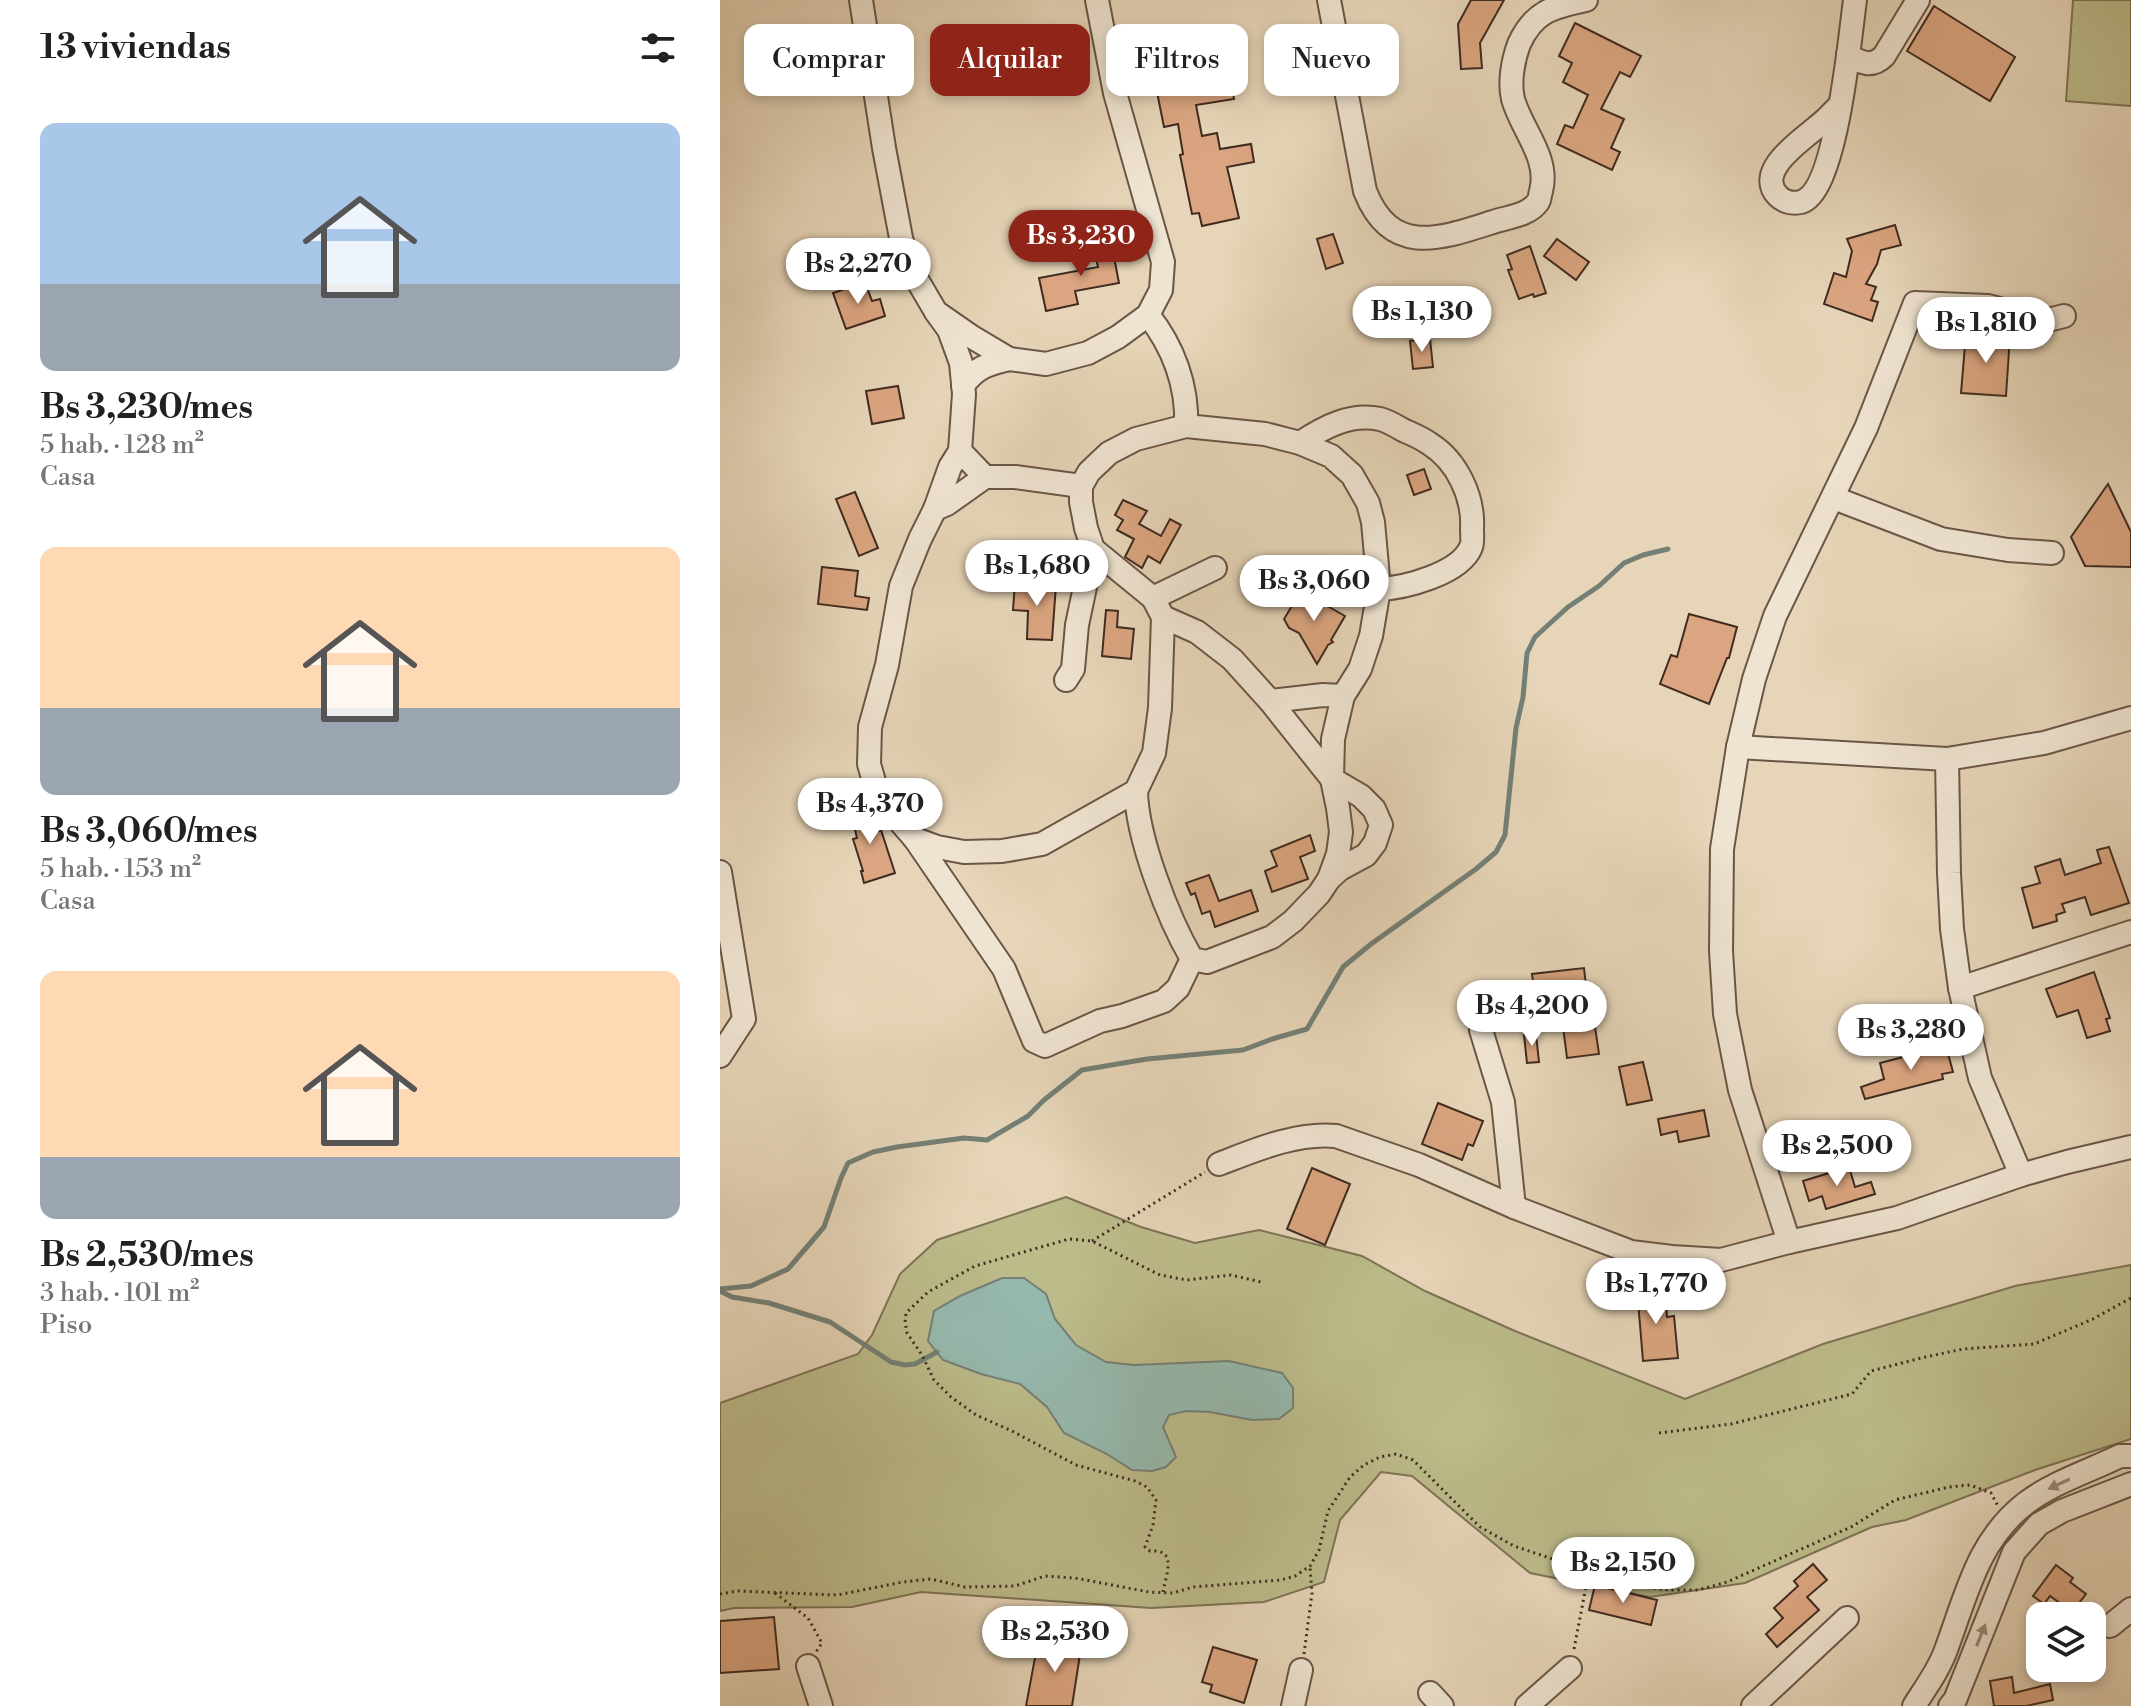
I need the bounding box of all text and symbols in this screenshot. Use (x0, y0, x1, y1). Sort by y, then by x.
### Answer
chip: Comprar (744, 24, 914, 96)
chip: Alquilar (930, 24, 1090, 96)
chip: Filtros (1106, 24, 1248, 96)
chip: Nuevo (1264, 24, 1399, 96)
icon: filters (636, 26, 680, 70)
text: 13 viviendas (40, 27, 231, 69)
icon: home (288, 175, 432, 319)
pin: Bs 3,230 (998, 210, 1164, 278)
text: Bs 3,230 (1026, 220, 1136, 252)
pin: Bs 2,270 (775, 238, 941, 306)
text: Bs 2,270 (804, 248, 912, 280)
pin: Bs 1,130 (1339, 286, 1505, 354)
text: Bs 1,130 (1371, 296, 1474, 328)
pin: Bs 1,810 (1903, 297, 2069, 365)
text: Bs 1,810 (1935, 307, 2037, 339)
text: Bs 3,230/mes (40, 387, 253, 429)
text: 5 hab. · 128 m² (40, 429, 204, 461)
text: Casa (40, 461, 96, 493)
pin: Bs 1,680 (954, 540, 1120, 608)
text: Bs 1,680 (983, 550, 1091, 582)
pin: Bs 3,060 (1231, 555, 1397, 623)
text: Bs 3,060 (1258, 565, 1370, 597)
icon: home (288, 599, 432, 743)
pin: Bs 4,370 (787, 778, 953, 846)
text: Bs 4,370 (816, 788, 924, 820)
text: Bs 3,060/mes (40, 811, 258, 853)
text: 5 hab. · 153 m² (40, 853, 201, 885)
text: Casa (40, 885, 96, 917)
pin: Bs 4,200 (1449, 980, 1615, 1048)
text: Bs 4,200 (1475, 990, 1589, 1022)
pin: Bs 3,280 (1828, 1004, 1994, 1072)
text: Bs 3,280 (1856, 1014, 1966, 1046)
icon: home (288, 1023, 432, 1167)
pin: Bs 2,500 (1754, 1120, 1920, 1188)
text: Bs 2,500 (1780, 1130, 1894, 1162)
text: Bs 2,530/mes (40, 1235, 254, 1277)
pin: Bs 1,770 (1573, 1258, 1739, 1326)
text: Bs 1,770 (1604, 1268, 1708, 1300)
text: 3 hab. · 101 m² (40, 1277, 199, 1309)
text: Piso (40, 1309, 92, 1341)
one-way arrow (2047, 1477, 2071, 1490)
pin: Bs 2,150 (1540, 1537, 1706, 1605)
text: Bs 2,150 (1570, 1547, 1676, 1579)
map controls (2026, 1602, 2106, 1682)
button: layers (2026, 1602, 2106, 1682)
pin: Bs 2,530 (972, 1606, 1138, 1674)
text: Bs 2,530 (1000, 1616, 1110, 1648)
one-way arrow (1975, 1623, 1988, 1647)

